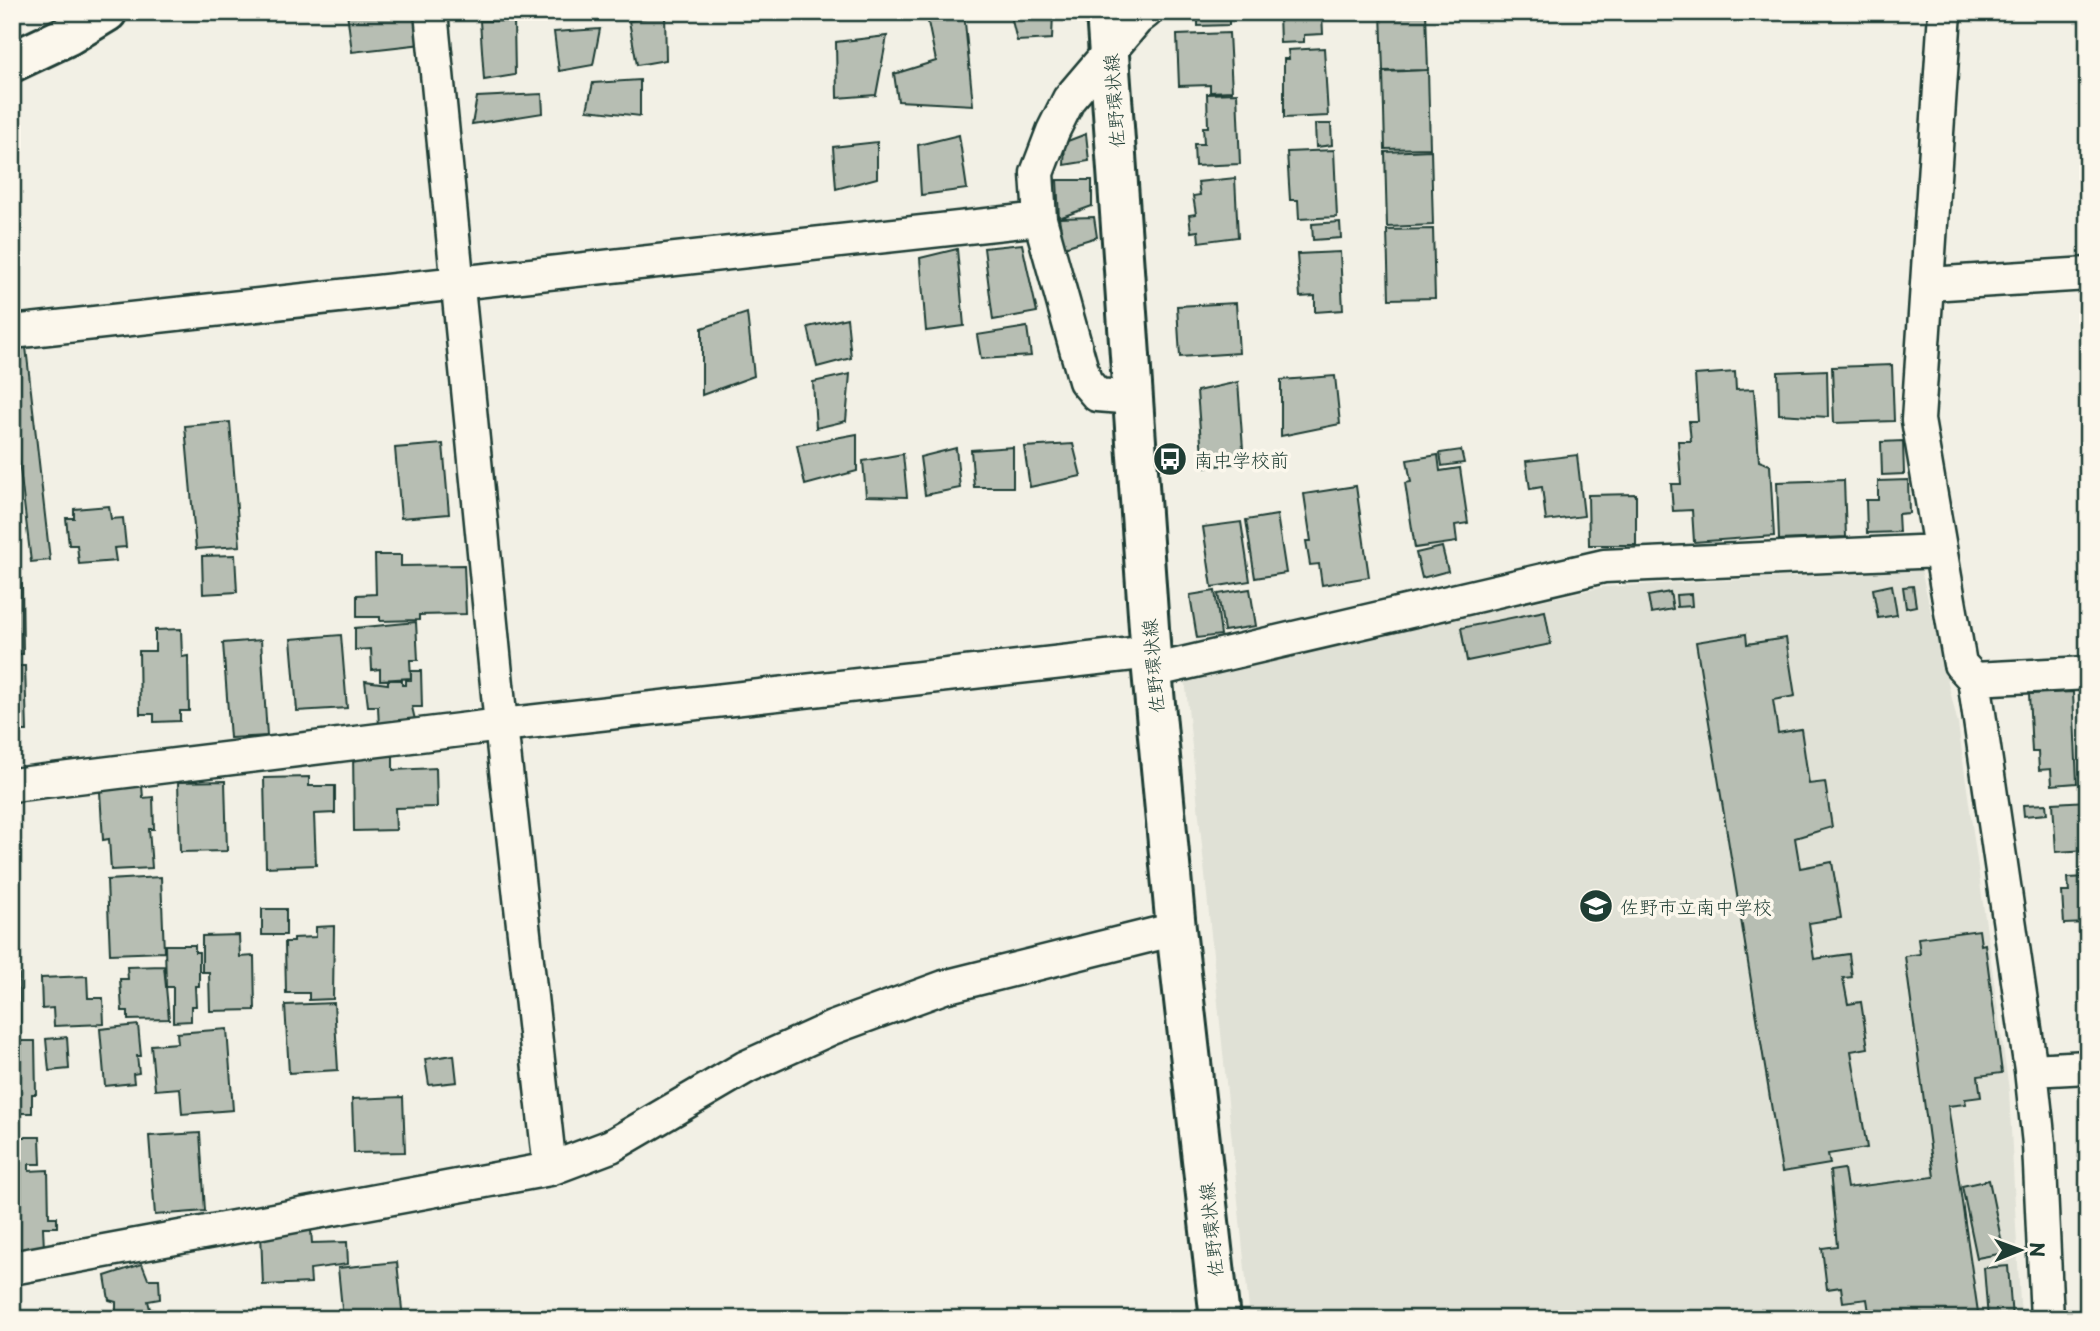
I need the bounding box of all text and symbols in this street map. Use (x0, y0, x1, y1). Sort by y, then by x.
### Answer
street label: 佐野環状線 (1096, 53, 1130, 149)
bus stop icon: 南中学校前 (1151, 440, 1189, 478)
place label: 南中学校前 (1194, 445, 1289, 473)
street label: 佐野環状線 (1134, 617, 1170, 715)
school or university icon: 佐野市立南中学校 (1577, 887, 1615, 925)
place label: 佐野市立南中学校 (1620, 892, 1772, 920)
street label: 佐野環状線 (1191, 1181, 1229, 1279)
north arrow (1984, 1216, 2054, 1286)
text: N (2024, 1242, 2052, 1257)

